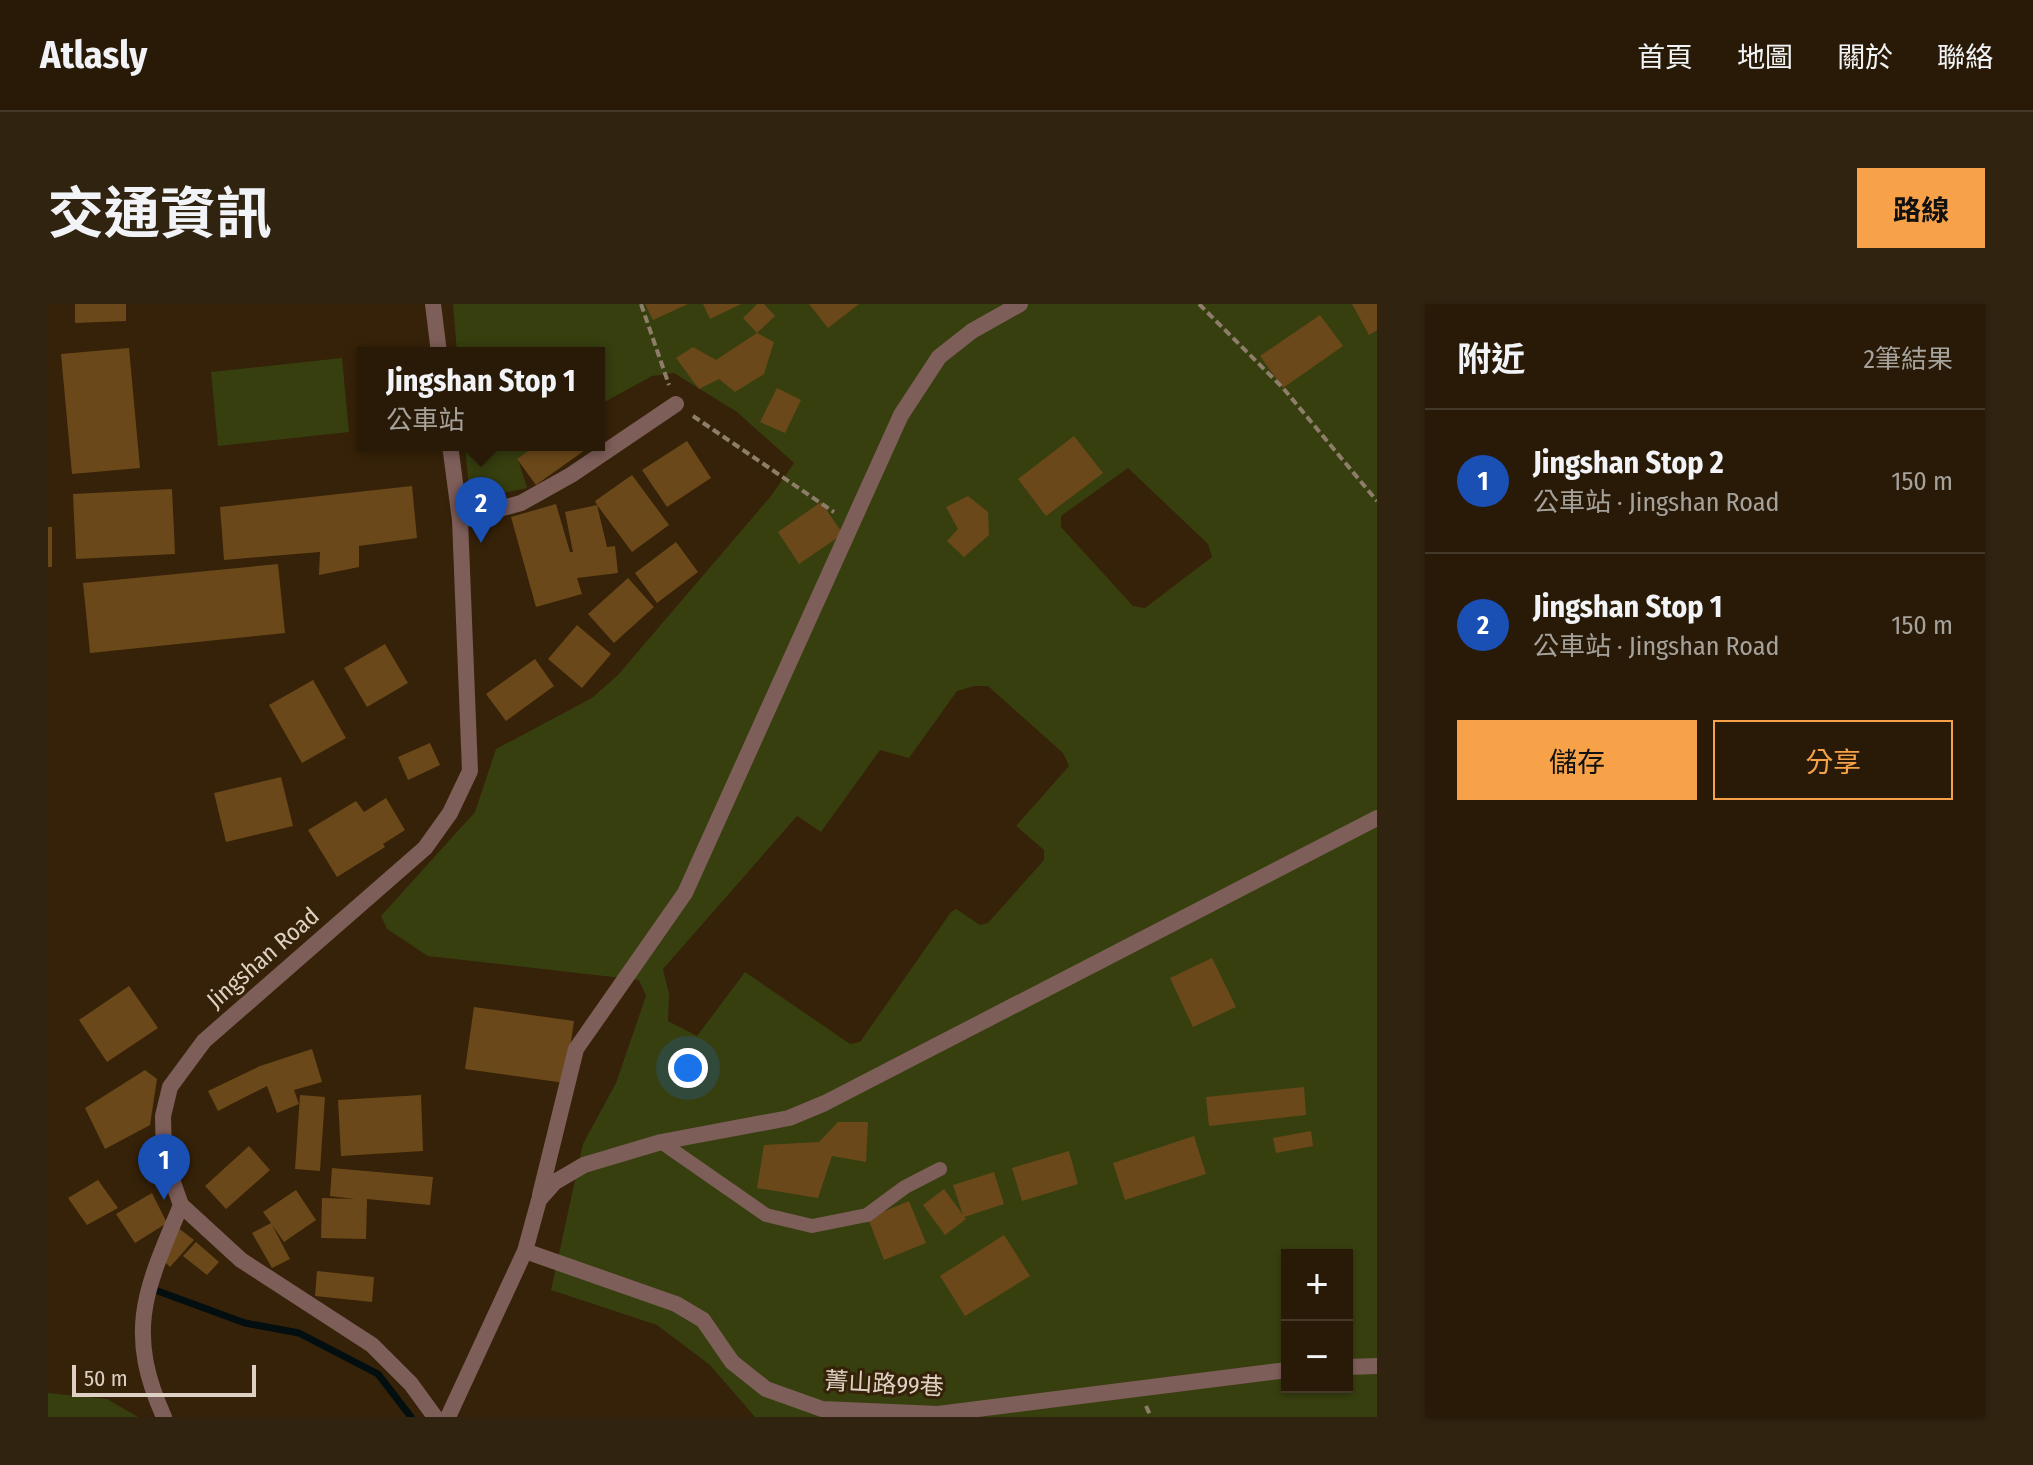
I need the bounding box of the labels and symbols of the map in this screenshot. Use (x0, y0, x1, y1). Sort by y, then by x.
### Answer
pin: 2 (455, 477, 507, 543)
street label: Jingshan Road (201, 902, 325, 1014)
your location (668, 1048, 708, 1088)
pin: 1 (138, 1134, 190, 1200)
scale bar (72, 1361, 256, 1397)
street label: 菁山路99巷 (824, 1367, 944, 1401)

